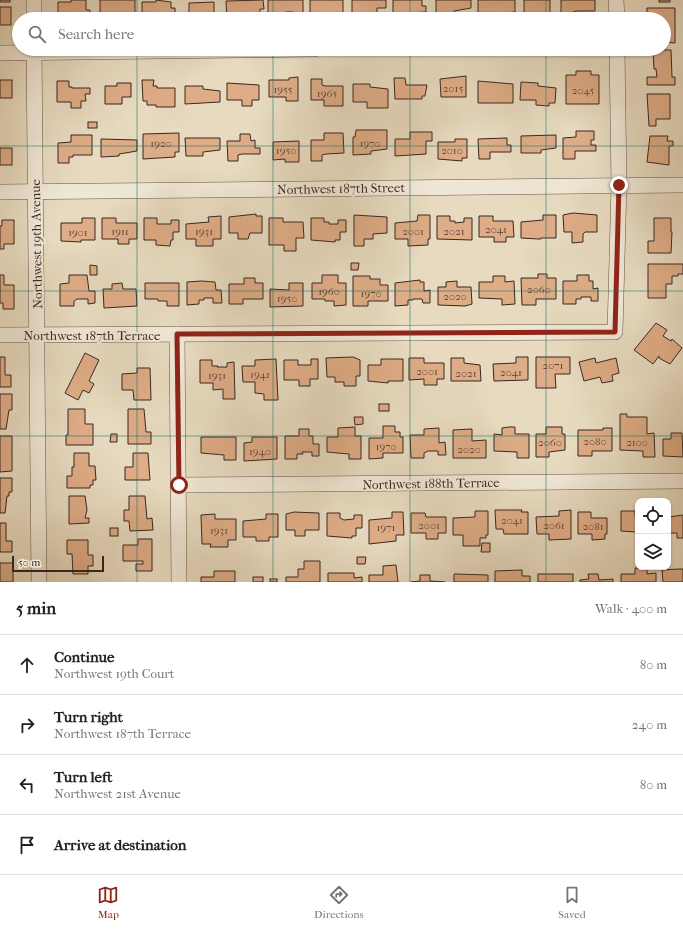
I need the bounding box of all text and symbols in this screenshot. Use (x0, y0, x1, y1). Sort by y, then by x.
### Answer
search box (12, 12, 671, 56)
icon: search (26, 23, 48, 45)
text: Search here (58, 25, 134, 43)
house number: 2015 (443, 82, 463, 95)
house number: 1955 (273, 83, 293, 96)
house number: 2045 (572, 84, 595, 97)
house number: 1965 (317, 87, 337, 100)
house number: 1920 (150, 137, 172, 150)
house number: 1970 (359, 137, 381, 150)
house number: 1950 (276, 144, 296, 157)
house number: 2010 (441, 144, 463, 157)
route end (610, 176, 628, 194)
street label: Northwest 19th Avenue (28, 178, 45, 309)
street label: Northwest 187th Street (277, 180, 405, 197)
house number: 2041 (485, 223, 507, 236)
house number: 1911 (111, 225, 129, 238)
house number: 1931 (195, 225, 213, 238)
house number: 2001 (402, 225, 424, 238)
house number: 2021 (443, 225, 465, 238)
house number: 1901 (68, 226, 88, 239)
house number: 2060 (527, 283, 551, 296)
house number: 1960 (318, 285, 340, 298)
house number: 1970 (360, 287, 382, 300)
house number: 2020 (443, 290, 467, 303)
house number: 1950 (277, 292, 297, 305)
street label: Northwest 187th Terrace (24, 328, 161, 343)
house number: 2071 (543, 359, 564, 372)
house number: 2001 (416, 365, 438, 378)
house number: 2041 (500, 366, 522, 379)
house number: 2021 (455, 367, 477, 380)
house number: 1941 (250, 368, 270, 381)
house number: 1931 (208, 369, 226, 382)
house number: 2080 (583, 435, 607, 448)
house number: 2060 (538, 436, 562, 449)
house number: 2100 (626, 436, 648, 449)
house number: 1970 (375, 440, 397, 453)
house number: 2020 (457, 443, 481, 456)
house number: 1940 (249, 445, 271, 458)
street label: Northwest 188th Terrace (362, 475, 500, 492)
route start (170, 476, 188, 494)
map controls (635, 498, 671, 570)
button: locate (635, 498, 671, 534)
house number: 2041 (501, 514, 523, 527)
house number: 2001 (418, 519, 440, 532)
house number: 2061 (543, 519, 565, 532)
house number: 2081 (582, 520, 604, 533)
house number: 1971 (377, 521, 396, 534)
house number: 1931 (210, 524, 228, 537)
button: layers (635, 534, 671, 570)
scale bar (12, 554, 104, 573)
text: 50 m (18, 556, 40, 569)
text: 5 min (16, 598, 56, 618)
text: Walk · 400 m (595, 601, 667, 616)
text: Continue (54, 648, 114, 666)
icon: ahead (16, 654, 38, 676)
text: 80 m (640, 657, 667, 672)
text: Northwest 19th Court (54, 666, 175, 681)
text: Turn right (54, 708, 123, 726)
icon: right (16, 714, 38, 736)
text: 240 m (632, 717, 667, 732)
text: Northwest 187th Terrace (54, 726, 191, 741)
text: Turn left (54, 768, 112, 786)
icon: left (16, 774, 38, 796)
text: 80 m (640, 777, 667, 792)
text: Northwest 21st Avenue (54, 786, 181, 801)
icon: arrive (16, 834, 38, 856)
text: Arrive at destination (54, 836, 186, 854)
tab: Map (97, 884, 119, 921)
tab: Directions (314, 884, 364, 921)
tab: Saved (558, 884, 586, 921)

